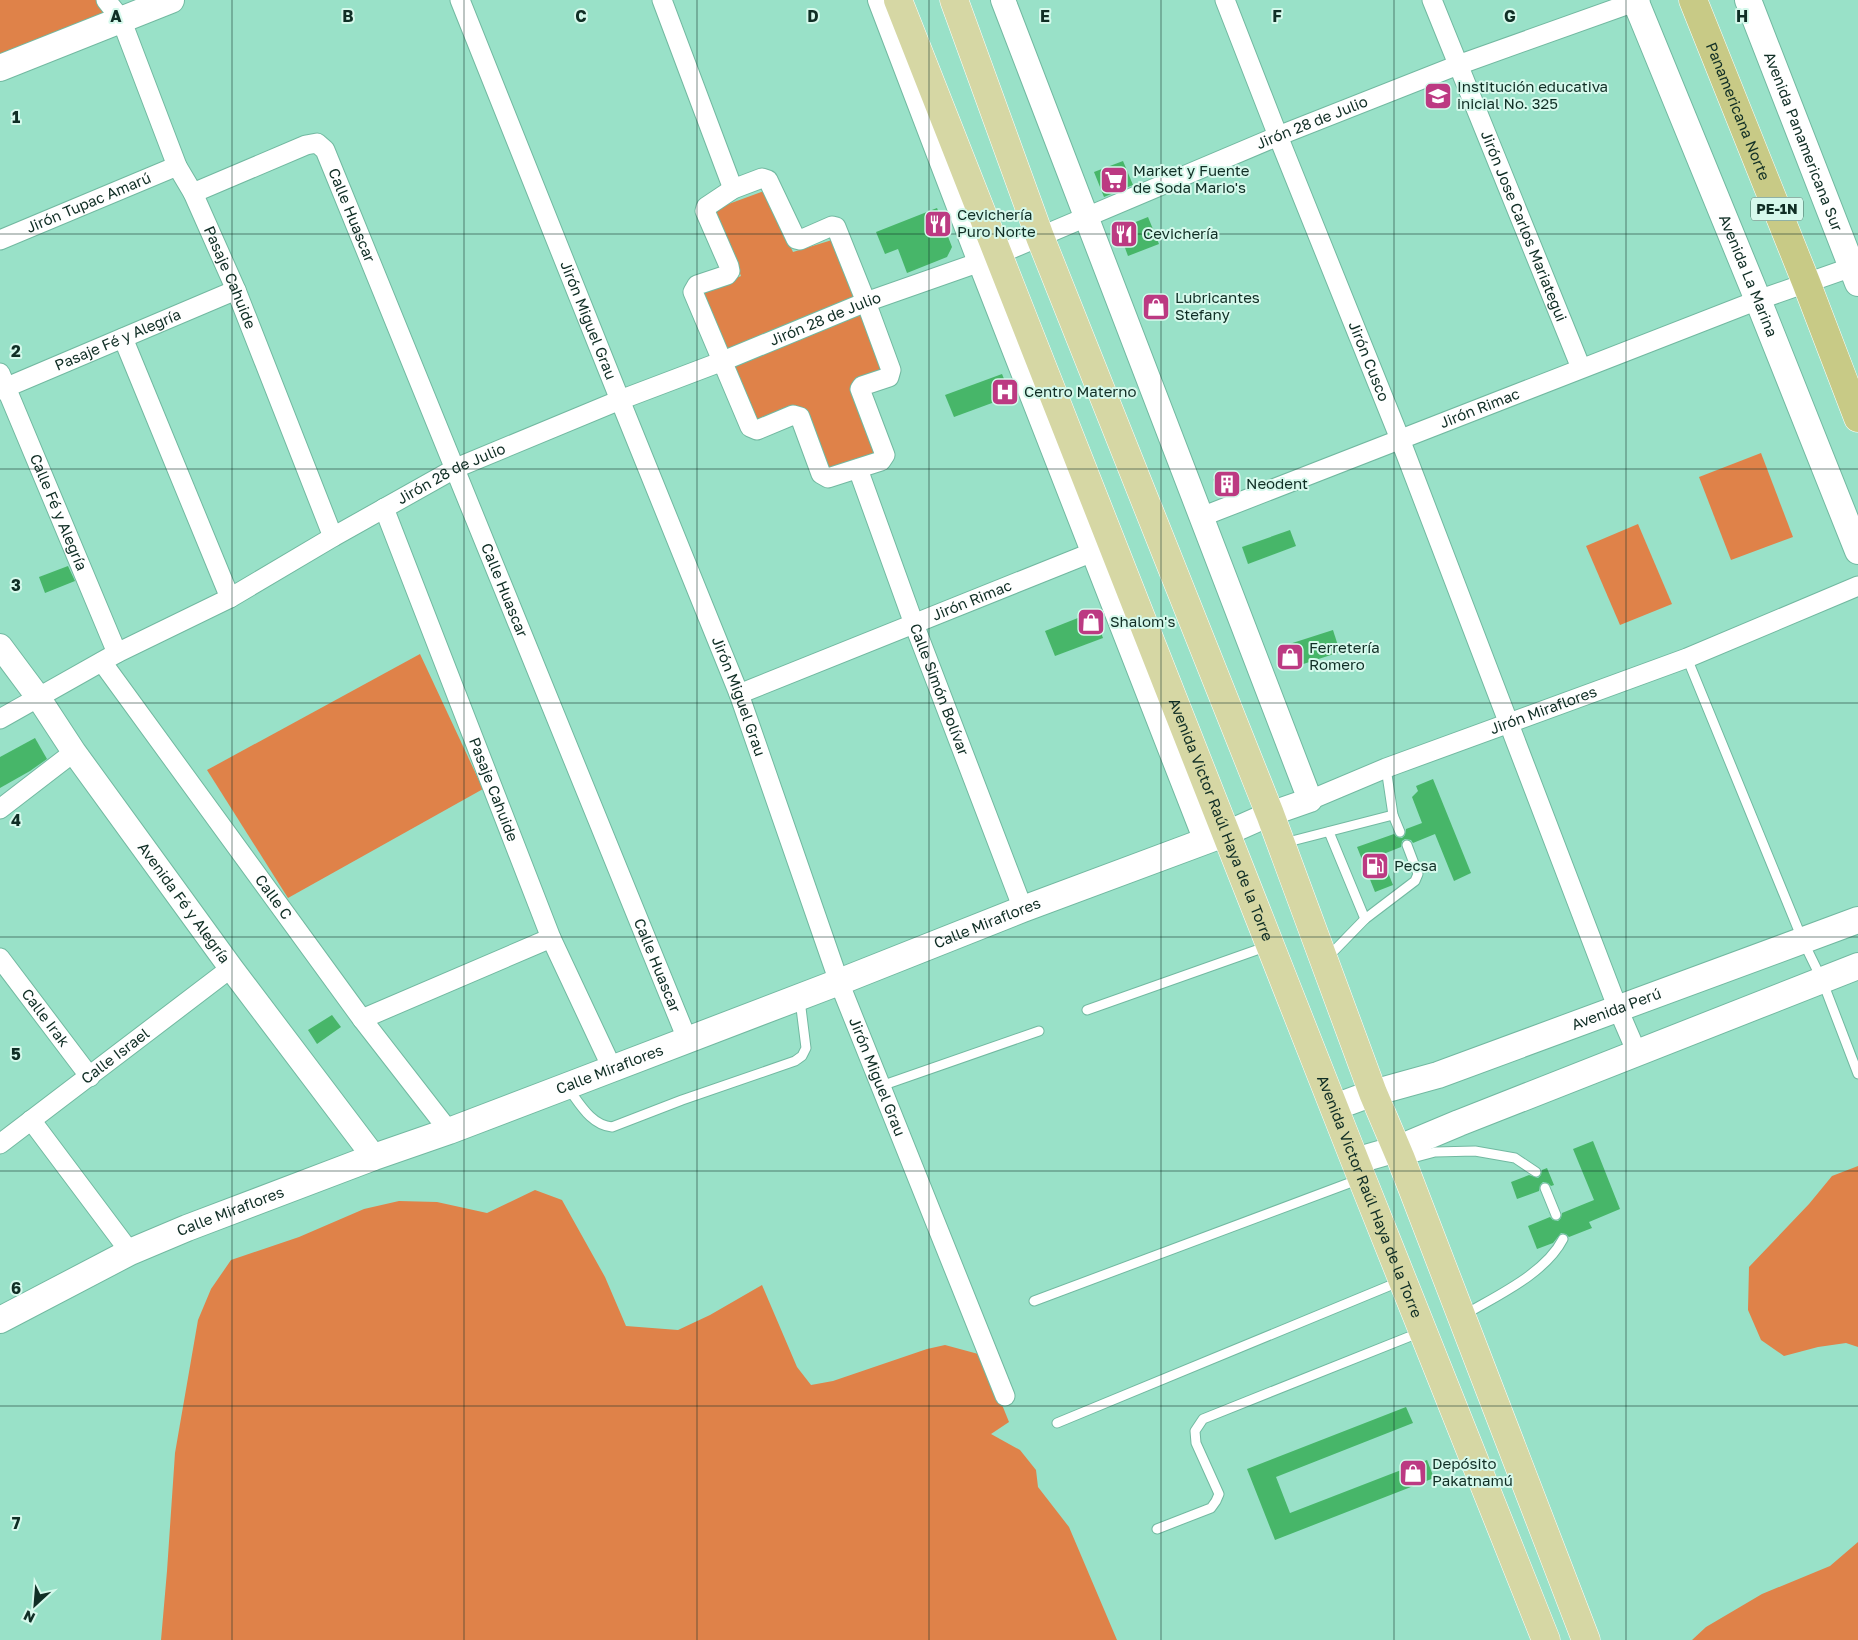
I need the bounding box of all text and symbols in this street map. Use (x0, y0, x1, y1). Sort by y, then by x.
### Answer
text: A (110, 6, 122, 26)
text: B (342, 6, 354, 26)
text: C (575, 6, 587, 26)
text: D (807, 6, 819, 26)
text: E (1040, 6, 1050, 26)
text: F (1272, 6, 1282, 26)
text: G (1504, 6, 1516, 26)
text: H (1736, 6, 1748, 26)
street label: Panamericana Norte (1703, 39, 1774, 183)
street label: Avenida Panamericana Sur (1761, 49, 1847, 234)
place label: Institución educativa inicial No. 325 (1457, 77, 1608, 112)
school or university icon: Institución educativa inicial No. 325 (1423, 81, 1453, 111)
street label: Jirón 28 de Julio (1253, 92, 1370, 152)
text: 1 (12, 107, 20, 127)
street label: Jirón Jose Carlos Mariategui (1478, 128, 1571, 324)
place label: Market y Fuente de Soda Mario's (1133, 161, 1250, 196)
street label: Calle Huascar (325, 165, 380, 265)
supermarket icon: Market y Fuente de Soda Mario's (1099, 165, 1129, 195)
street label: Jirón Tupac Amarú (23, 168, 153, 236)
road number: PE-1N (1751, 198, 1803, 220)
place label: Cevichería Puro Norte (957, 205, 1036, 240)
restaurant icon: Cevichería Puro Norte (923, 209, 953, 239)
street label: Avenida La Marina (1716, 211, 1782, 339)
restaurant icon: Cevichería (1109, 219, 1139, 249)
street label: Pasaje Cahuide (201, 223, 260, 331)
place label: Cevichería (1143, 224, 1218, 242)
street label: Jirón Miguel Grau (557, 258, 621, 382)
street label: Jirón 28 de Julio (767, 288, 883, 349)
place label: Lubricantes Stefany (1175, 288, 1260, 323)
shop icon: Lubricantes Stefany (1141, 292, 1171, 322)
street label: Pasaje Fé y Alegría (52, 304, 183, 374)
street label: Jirón Cusco (1346, 319, 1394, 404)
text: 2 (11, 341, 21, 361)
hospital icon: Centro Materno (990, 377, 1020, 407)
place label: Centro Materno (1024, 382, 1136, 400)
street label: Jirón Rimac (1437, 384, 1522, 431)
street label: Jirón 28 de Julio (393, 439, 508, 507)
street label: Calle Fé y Alegría (27, 451, 91, 573)
building icon: Neodent (1212, 469, 1242, 499)
place label: Neodent (1246, 474, 1308, 492)
street label: Calle Huascar (478, 540, 532, 640)
text: 3 (11, 575, 21, 595)
street label: Jirón Rimac (929, 576, 1014, 624)
shop icon: Shalom's (1076, 607, 1106, 637)
place label: Shalom's (1110, 612, 1175, 630)
street label: Calle Simón Bolívar (907, 621, 973, 758)
street label: Jirón Miguel Grau (709, 634, 770, 758)
place label: Ferretería Romero (1309, 638, 1380, 673)
shop icon: Ferretería Romero (1275, 642, 1305, 672)
street label: Jirón Miraflores (1487, 682, 1599, 737)
street label: Avenida Victor Raúl Haya de la Torre (1166, 695, 1278, 944)
street label: Pasaje Cahuide (466, 735, 523, 844)
text: 4 (11, 810, 21, 830)
street label: Avenida Fé y Alegría (135, 839, 234, 966)
fuel station icon: Pecsa (1360, 851, 1390, 881)
place label: Pecsa (1394, 856, 1437, 874)
street label: Calle C (252, 871, 296, 922)
street label: Calle Miraflores (931, 893, 1043, 951)
street label: Calle Huascar (631, 915, 685, 1015)
street label: Avenida Perú (1569, 984, 1663, 1033)
street label: Calle Irak (18, 985, 74, 1050)
street label: Jirón Miguel Grau (846, 1014, 910, 1138)
street label: Calle Israel (77, 1024, 153, 1087)
street label: Calle Miraflores (553, 1040, 666, 1097)
text: 5 (11, 1044, 21, 1064)
street label: Avenida Victor Raúl Haya de la Torre (1314, 1072, 1427, 1320)
street label: Calle Miraflores (174, 1182, 286, 1239)
text: 6 (11, 1278, 21, 1298)
place label: Depósito Pakatnamú (1432, 1454, 1513, 1489)
shop icon: Depósito Pakatnamú (1398, 1458, 1428, 1488)
text: 7 (12, 1513, 21, 1533)
north arrow (10, 1580, 60, 1630)
text: N (21, 1607, 38, 1627)

